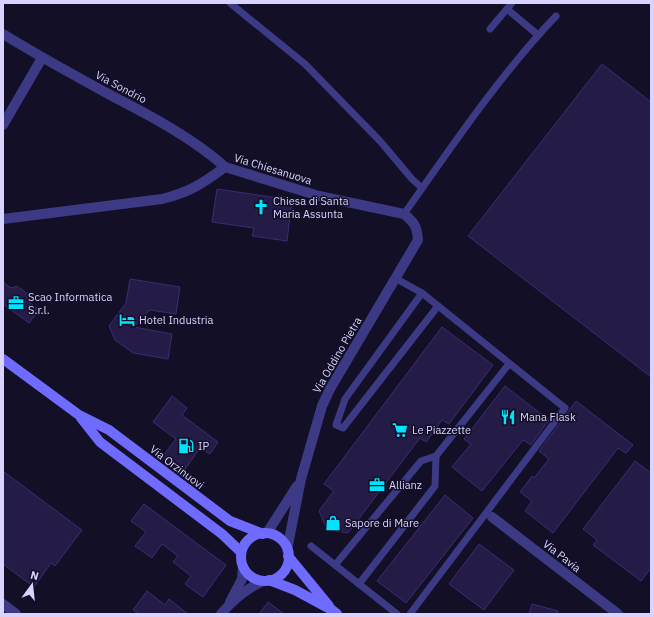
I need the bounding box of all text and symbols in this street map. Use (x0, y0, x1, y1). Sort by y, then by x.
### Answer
street label: Via Sondrio (93, 68, 149, 106)
street label: Via Chiesanuova (232, 150, 314, 188)
place label: Chiesa di Santa Maria Assunta (273, 194, 349, 221)
church icon: Chiesa di Santa Maria Assunta (252, 198, 270, 216)
place label: Scao Informatica S.r.l. (28, 290, 113, 317)
office icon: Scao Informatica S.r.l. (7, 294, 25, 312)
hotel icon: Hotel Industria (118, 311, 136, 329)
place label: Hotel Industria (139, 313, 214, 327)
street label: Via Oddino Pietra (310, 314, 364, 395)
restaurant icon: Mana Flask (499, 408, 517, 426)
place label: Mana Flask (520, 410, 576, 424)
supermarket icon: Le Piazzette (391, 421, 409, 439)
place label: Le Piazzette (412, 423, 471, 437)
fuel station icon: IP (177, 437, 195, 455)
place label: IP (198, 439, 209, 453)
street label: Via Orzinuovi (147, 442, 207, 492)
office icon: Allianz (368, 476, 386, 494)
place label: Allianz (389, 478, 422, 492)
shop icon: Sapore di Mare (324, 514, 342, 532)
place label: Sapore di Mare (345, 516, 419, 530)
street label: Via Pavia (540, 537, 584, 575)
north arrow (12, 565, 52, 605)
text: N (29, 568, 40, 583)

